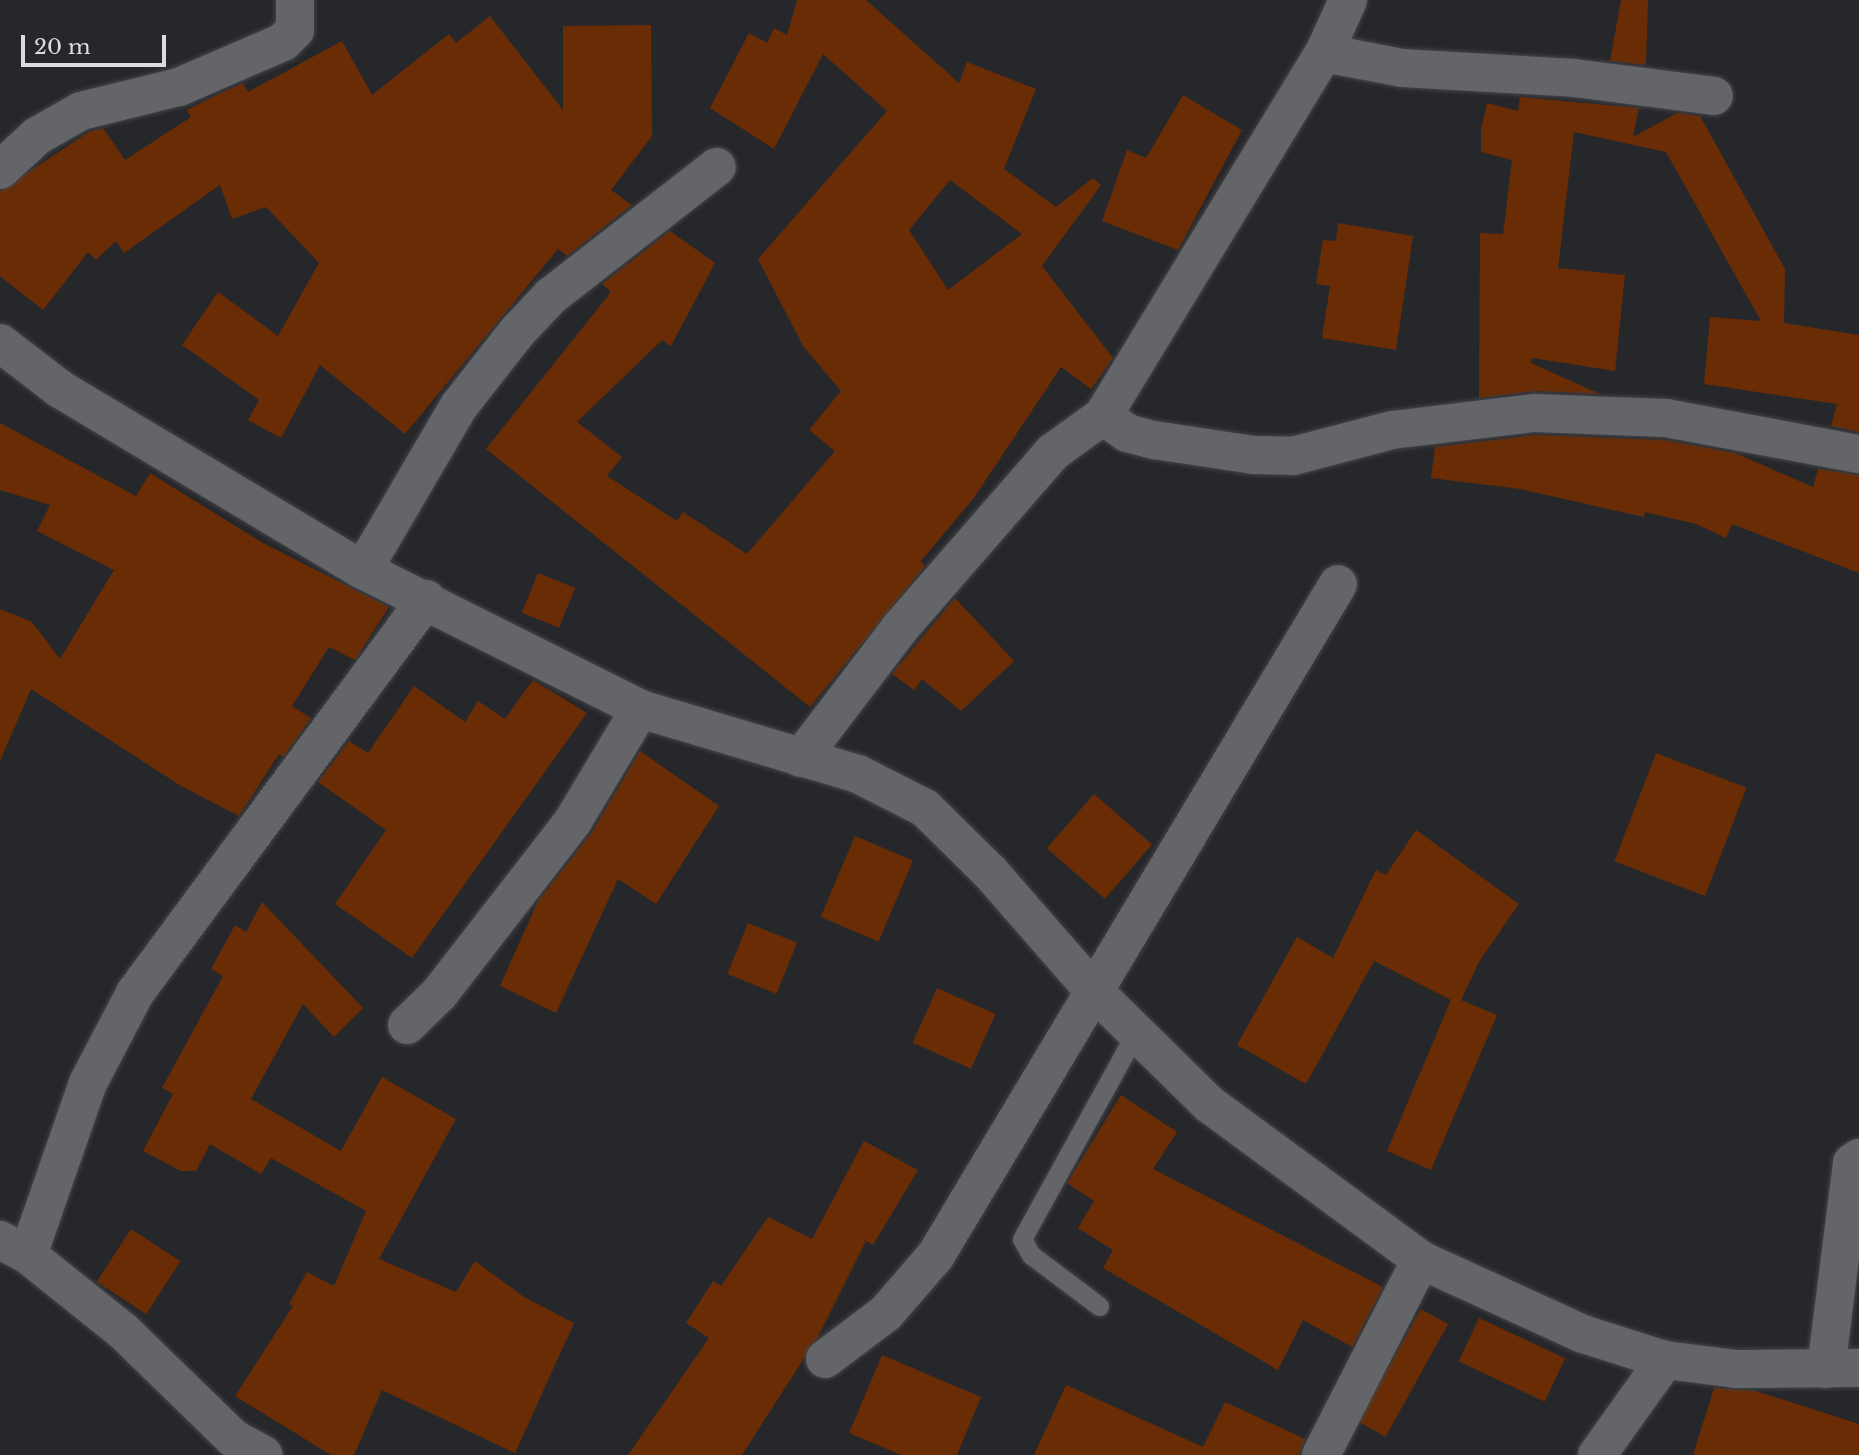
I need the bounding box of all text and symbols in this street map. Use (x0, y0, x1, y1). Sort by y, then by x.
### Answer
scale bar (24, 21, 170, 65)
text: 20 m (34, 34, 91, 60)

